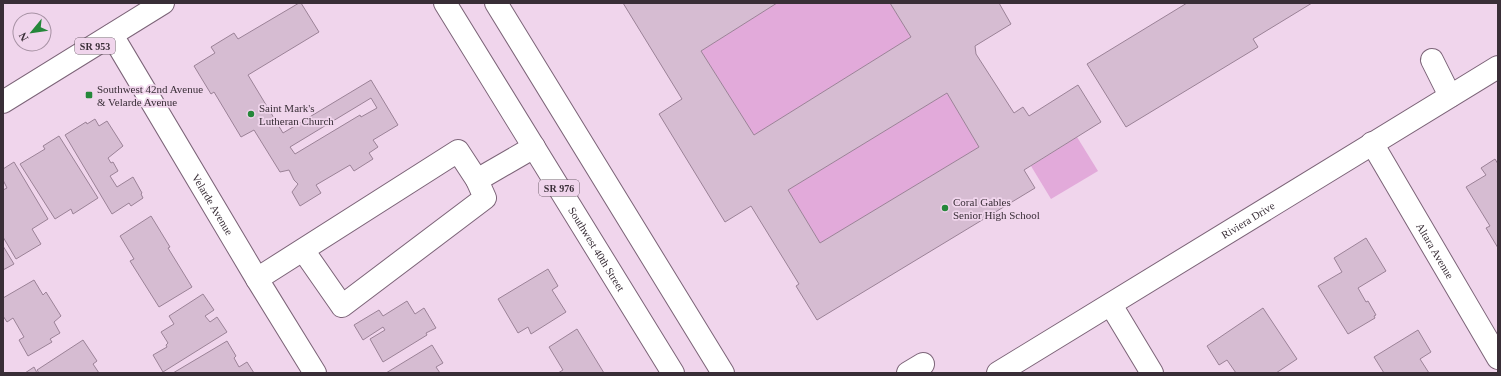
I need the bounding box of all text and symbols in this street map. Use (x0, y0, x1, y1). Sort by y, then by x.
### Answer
north arrow (12, 12, 52, 52)
text: N (16, 30, 30, 43)
road number: SR 953 (75, 38, 115, 54)
place label: Southwest 42nd Avenue & Velarde Avenue (97, 83, 203, 108)
marker: Southwest 42nd Avenue & Velarde Avenue (84, 90, 94, 100)
place label: Saint Mark's Lutheran Church (259, 102, 334, 127)
marker: Saint Mark's Lutheran Church (246, 109, 256, 119)
street label: Velarde Avenue (190, 172, 236, 237)
road number: SR 976 (539, 180, 579, 196)
place label: Coral Gables Senior High School (953, 196, 1040, 221)
street label: Riviera Drive (1219, 199, 1277, 241)
marker: Coral Gables Senior High School (940, 203, 950, 213)
street label: Southwest 40th Street (566, 205, 627, 293)
street label: Altara Avenue (1414, 221, 1456, 281)

